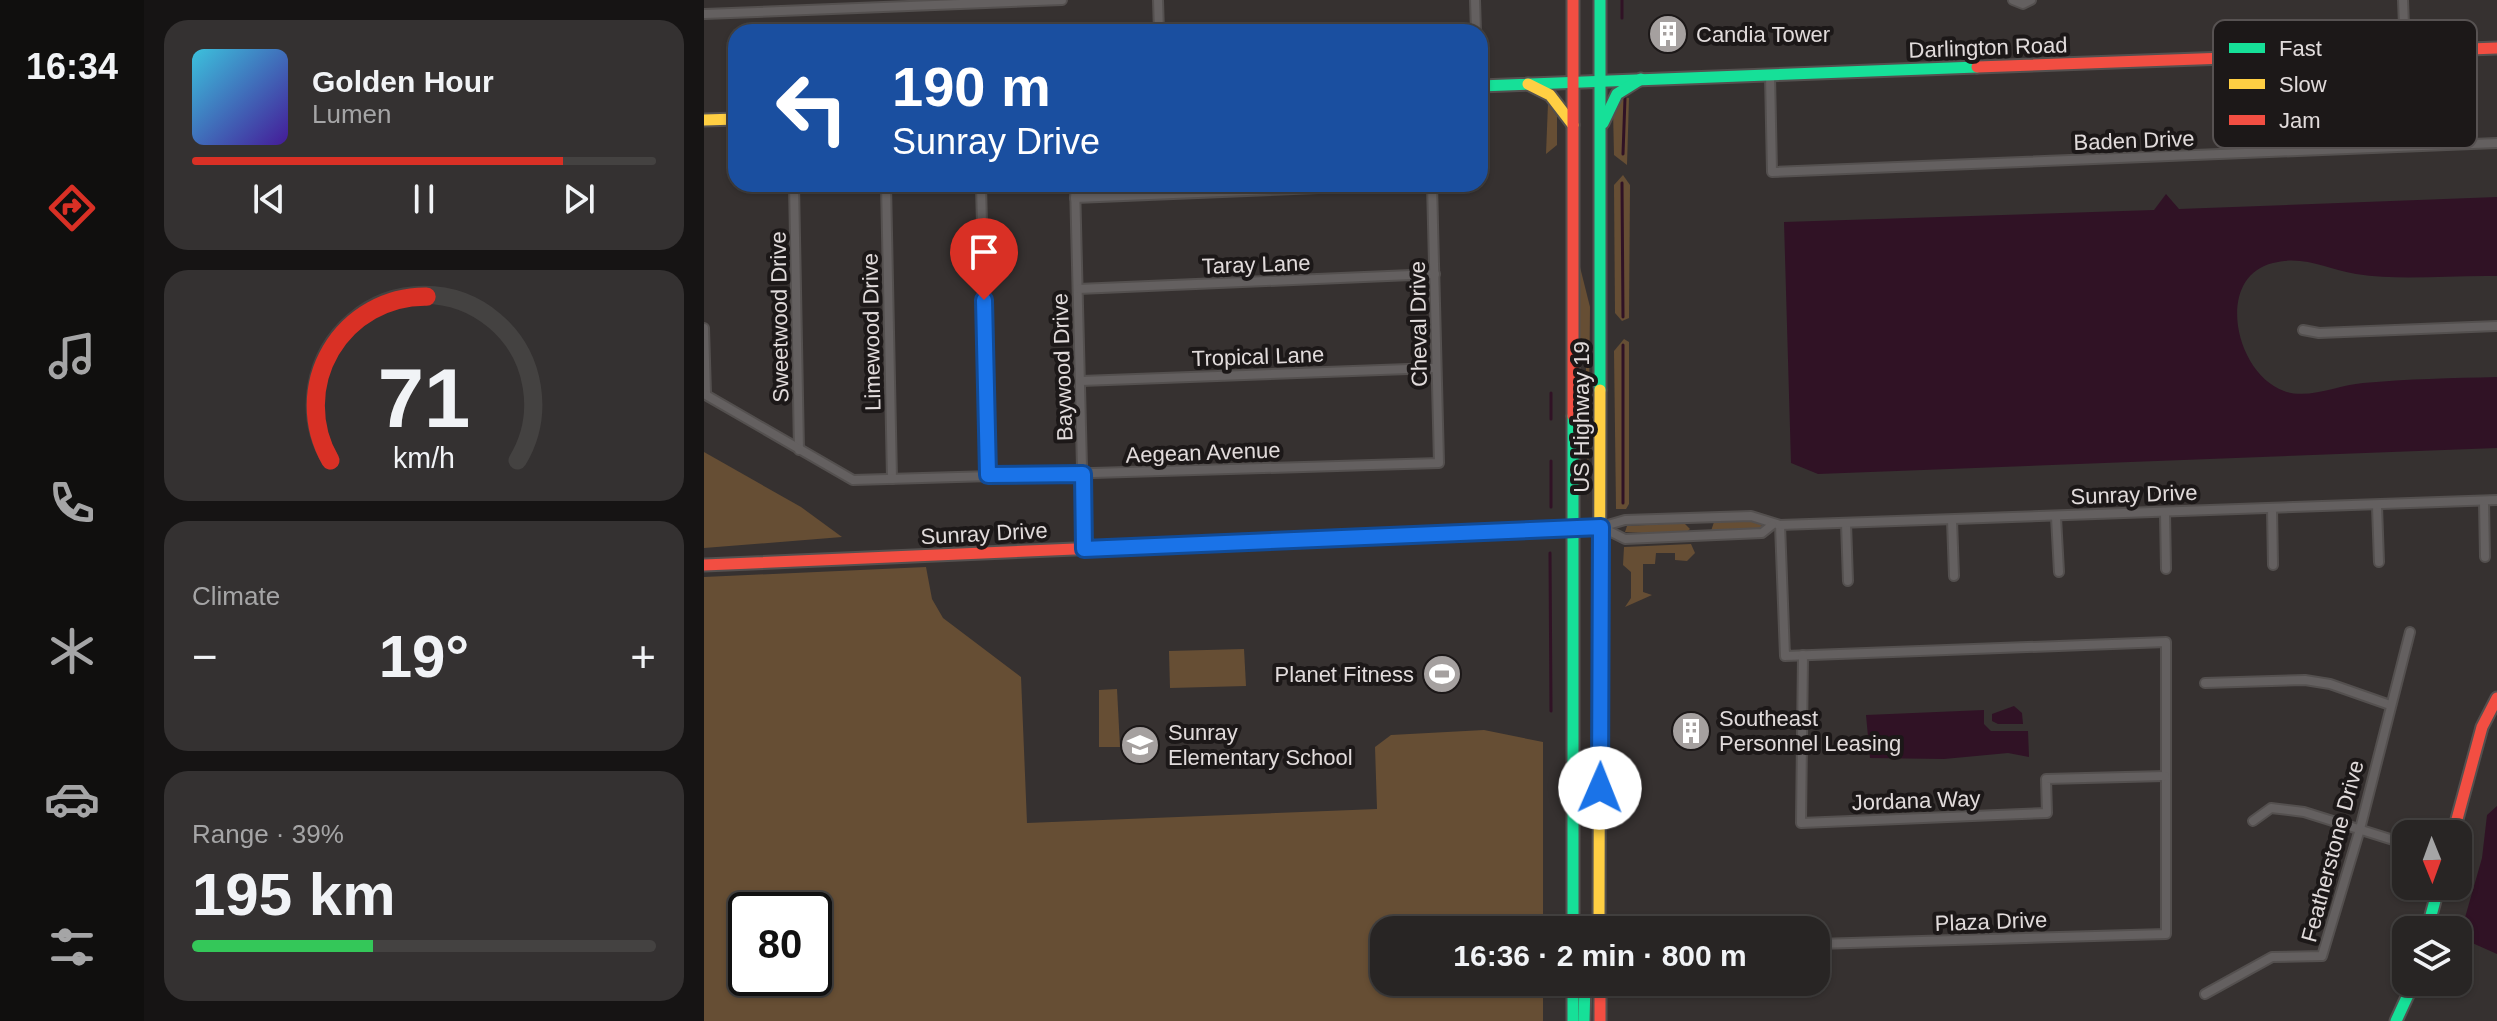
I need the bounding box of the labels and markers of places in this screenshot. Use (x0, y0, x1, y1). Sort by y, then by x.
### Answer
building icon: Candia Tower (1647, 13, 1689, 55)
place label: Candia Tower (1696, 22, 1830, 47)
pin (950, 218, 1018, 300)
sports icon: Planet Fitness (1421, 653, 1463, 695)
place label: Planet Fitness (1275, 662, 1414, 687)
place label: Southeast Personnel Leasing (1719, 706, 1901, 756)
building icon: Southeast Personnel Leasing (1670, 710, 1712, 752)
place label: Sunray Elementary School (1168, 720, 1353, 770)
school or university icon: Sunray Elementary School (1119, 724, 1161, 766)

